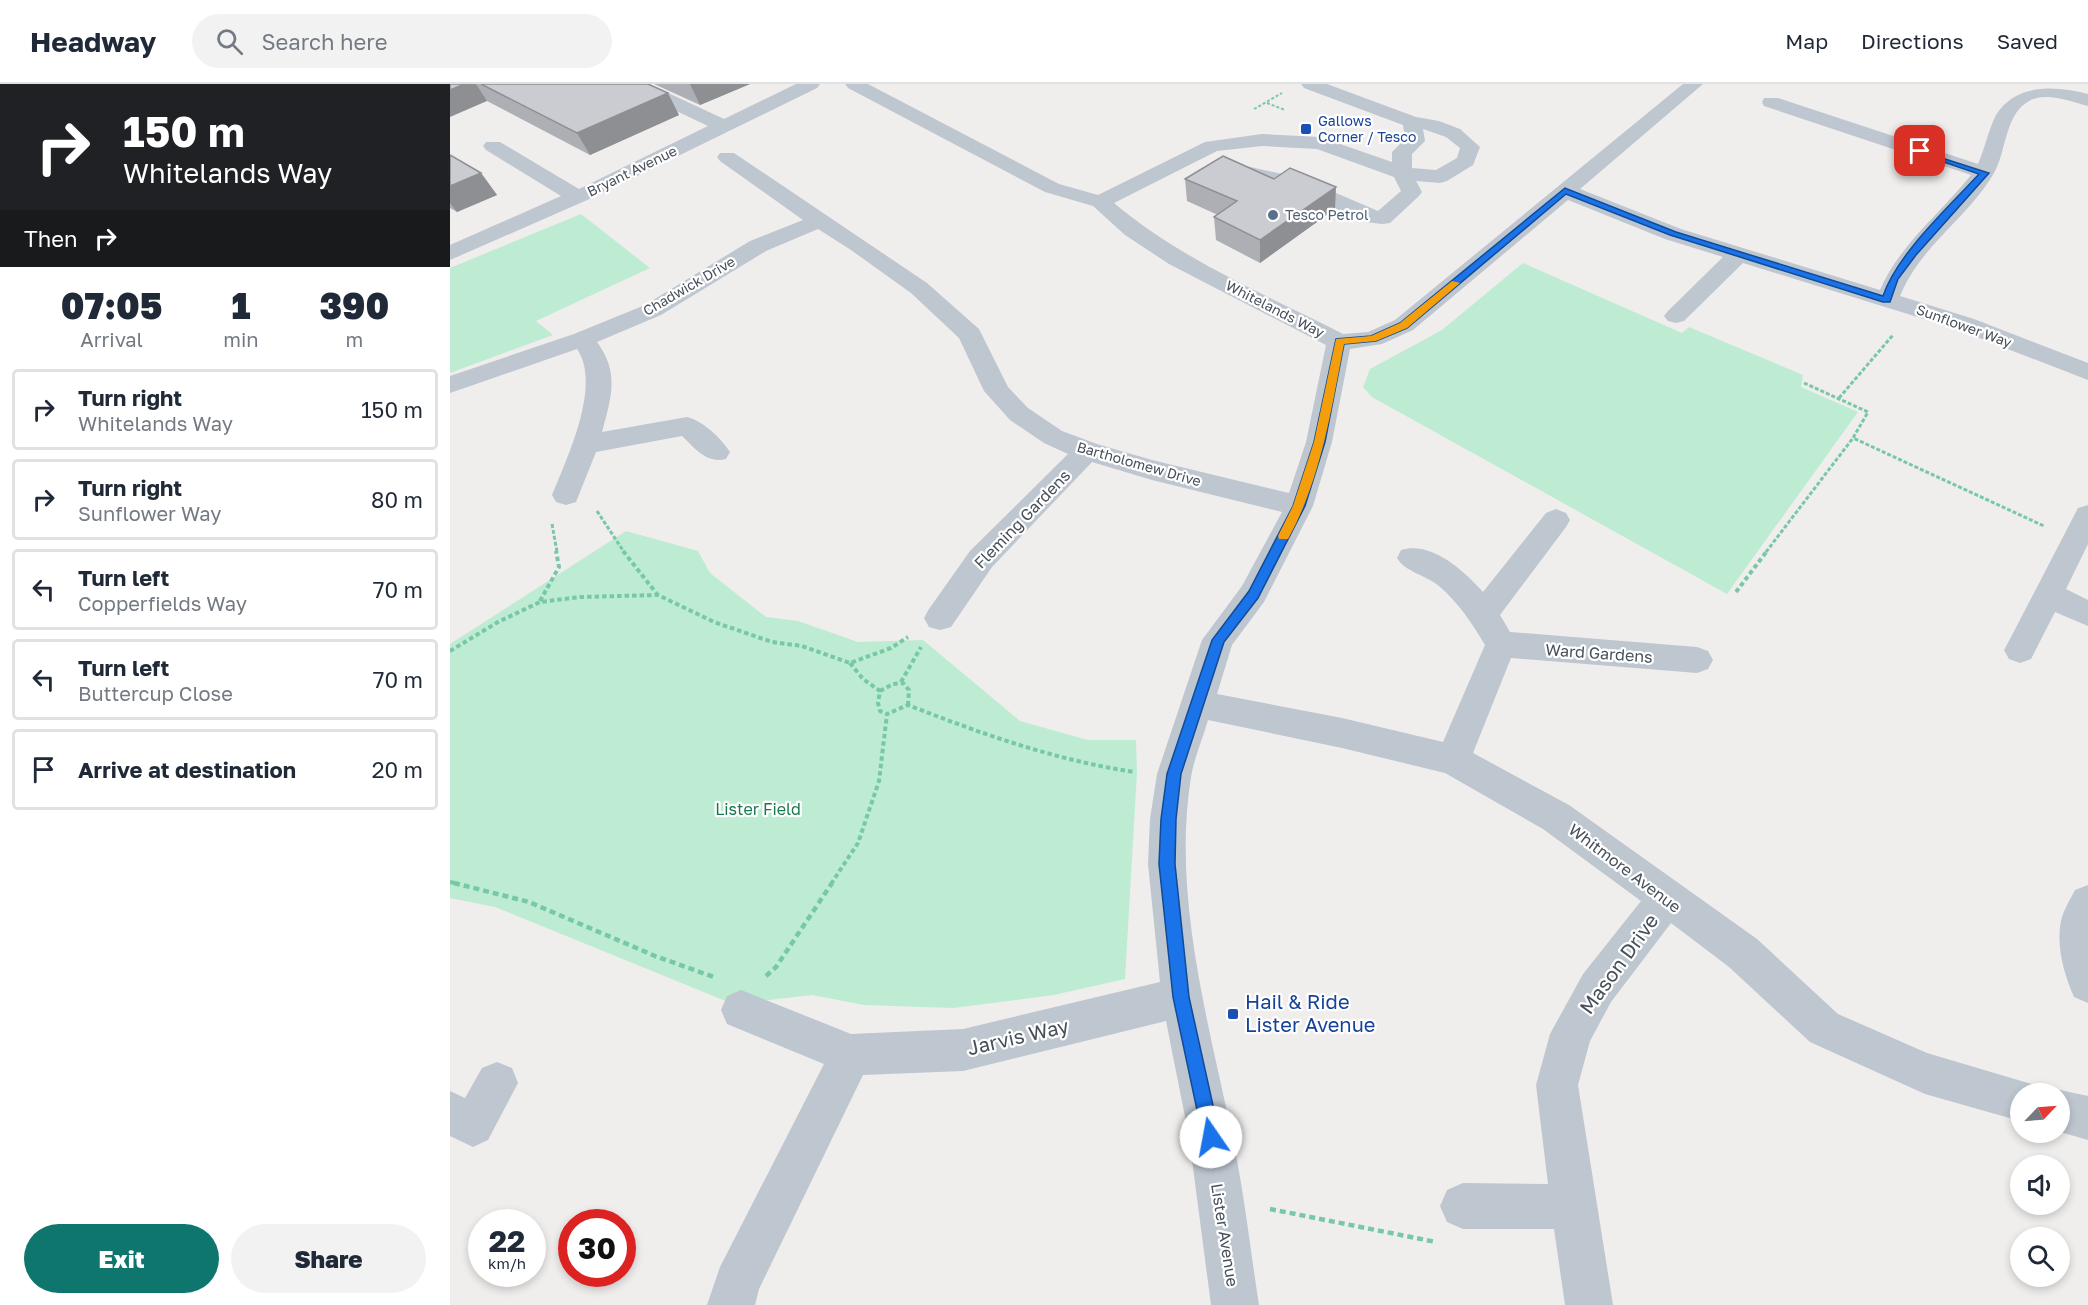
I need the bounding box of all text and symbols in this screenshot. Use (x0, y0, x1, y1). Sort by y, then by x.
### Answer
search box (192, 14, 612, 68)
text: Headway (30, 25, 156, 58)
icon: search (213, 25, 246, 58)
text: Search here (261, 28, 387, 55)
text: Map (1785, 28, 1828, 54)
text: Directions (1861, 28, 1964, 54)
text: Saved (1997, 28, 2058, 54)
text: 150 m (123, 106, 245, 156)
icon: right (24, 108, 102, 186)
place label: Gallows Corner / Tesco (1318, 112, 1416, 145)
marker: Gallows Corner / Tesco (1299, 122, 1313, 136)
pin (1894, 125, 1945, 176)
icon: arrive (1903, 134, 1936, 167)
street label: Bryant Avenue (584, 142, 679, 200)
text: Whitelands Way (123, 157, 332, 189)
place label: Tesco Petrol (1285, 206, 1368, 223)
marker: Tesco Petrol (1266, 208, 1280, 222)
icon: right (89, 222, 122, 255)
text: Then (24, 225, 77, 252)
street label: Chadwick Drive (640, 252, 738, 319)
street label: Whitelands Way (1223, 276, 1328, 341)
text: 07:05 (61, 284, 163, 327)
text: 1 (231, 284, 250, 327)
text: 390 (319, 284, 389, 327)
street label: Sunflower Way (1914, 300, 2014, 351)
text: Arrival (80, 327, 143, 351)
text: min (223, 327, 259, 351)
text: m (345, 327, 363, 351)
text: Turn right (78, 384, 182, 411)
icon: right (27, 393, 60, 426)
text: 150 m (361, 396, 423, 423)
text: Whitelands Way (78, 411, 233, 435)
street label: Bartholomew Drive (1075, 438, 1203, 489)
street label: Fleming Gardens (970, 465, 1074, 573)
text: Turn right (78, 474, 182, 501)
icon: right (27, 483, 60, 516)
text: 80 m (371, 486, 423, 513)
text: Sunflower Way (78, 501, 221, 525)
text: Turn left (78, 564, 169, 591)
icon: left (27, 573, 60, 606)
text: 70 m (373, 576, 423, 603)
text: Copperfields Way (78, 591, 247, 615)
street label: Ward Gardens (1545, 639, 1653, 667)
text: Turn left (78, 654, 169, 681)
icon: left (27, 663, 60, 696)
text: 70 m (373, 666, 423, 693)
text: Buttercup Close (78, 681, 233, 705)
icon: arrive (27, 753, 60, 786)
text: Arrive at destination (78, 756, 296, 783)
text: 20 m (372, 756, 423, 783)
park label: Lister Field (715, 799, 801, 819)
street label: Whitmore Avenue (1565, 819, 1685, 917)
street label: Mason Drive (1574, 909, 1663, 1018)
place label: Hail & Ride Lister Avenue (1245, 989, 1375, 1036)
marker: Hail & Ride Lister Avenue (1226, 1007, 1240, 1021)
street label: Jarvis Way (965, 1013, 1071, 1059)
north arrow (2010, 1083, 2070, 1143)
map controls (2010, 1083, 2070, 1287)
position arrow (1179, 1105, 1243, 1169)
button: sound (2010, 1155, 2070, 1215)
street label: Lister Avenue (1207, 1182, 1243, 1288)
speed limit sign: 30 (558, 1209, 636, 1287)
text: 22 (489, 1223, 525, 1259)
button: Exit (24, 1224, 219, 1293)
button: Share (231, 1224, 426, 1293)
button: search (2010, 1227, 2070, 1287)
text: km/h (488, 1254, 526, 1272)

